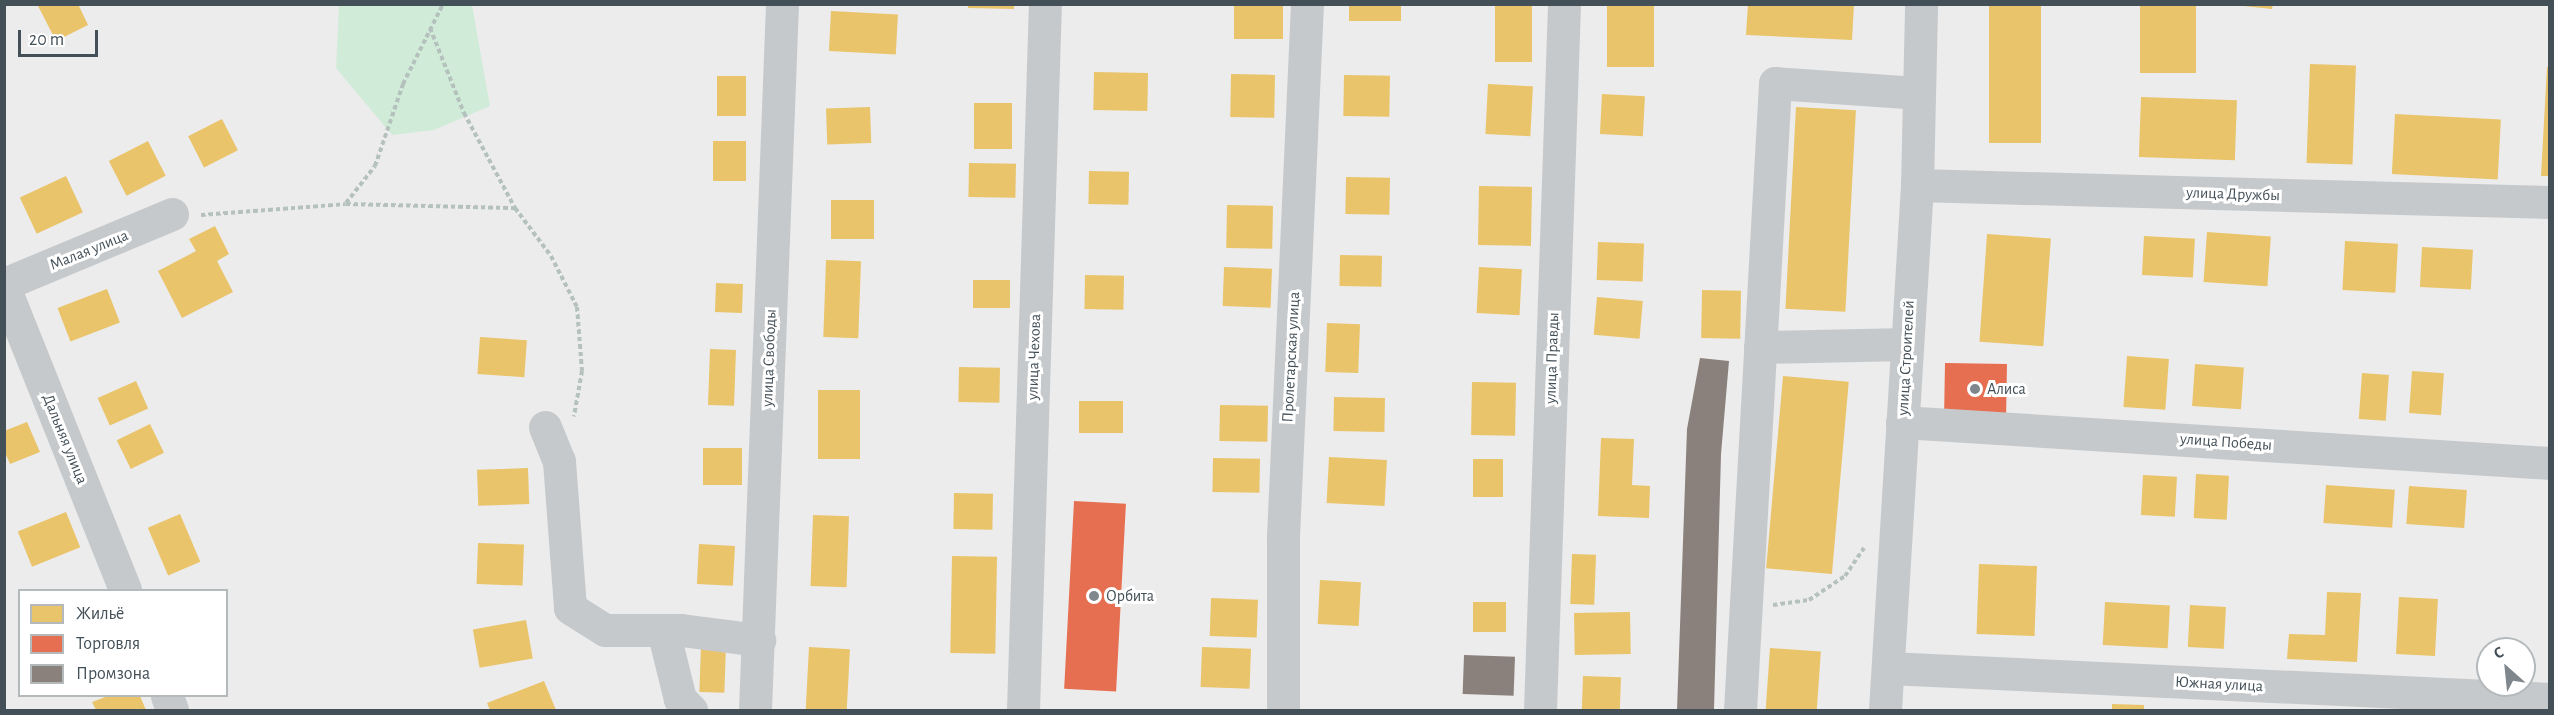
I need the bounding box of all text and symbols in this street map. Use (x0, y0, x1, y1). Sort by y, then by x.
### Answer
scale bar (21, 18, 100, 56)
text: 20 m (29, 31, 64, 49)
street label: улица Дружбы (2186, 183, 2280, 205)
street label: Малая улица (47, 226, 131, 274)
street label: Пролетарская улица (1278, 291, 1304, 423)
street label: улица Строителей (1893, 300, 1919, 416)
street label: улица Свободы (758, 309, 780, 407)
street label: улица Правды (1541, 312, 1563, 404)
street label: улица Чехова (1023, 314, 1045, 400)
place label: Алиса (1987, 379, 2026, 399)
marker: Алиса (1968, 382, 1982, 396)
street label: Дальняя улица (38, 391, 92, 487)
street label: улица Победы (2179, 429, 2273, 455)
place label: Орбита (1106, 586, 1154, 606)
legend (18, 589, 228, 697)
marker: Орбита (1087, 589, 1101, 603)
text: Жильё (76, 605, 124, 623)
text: Торговля (76, 635, 140, 653)
north arrow (2476, 637, 2536, 697)
text: С (2491, 644, 2506, 662)
text: Промзона (76, 665, 150, 683)
street label: Южная улица (2174, 672, 2264, 696)

